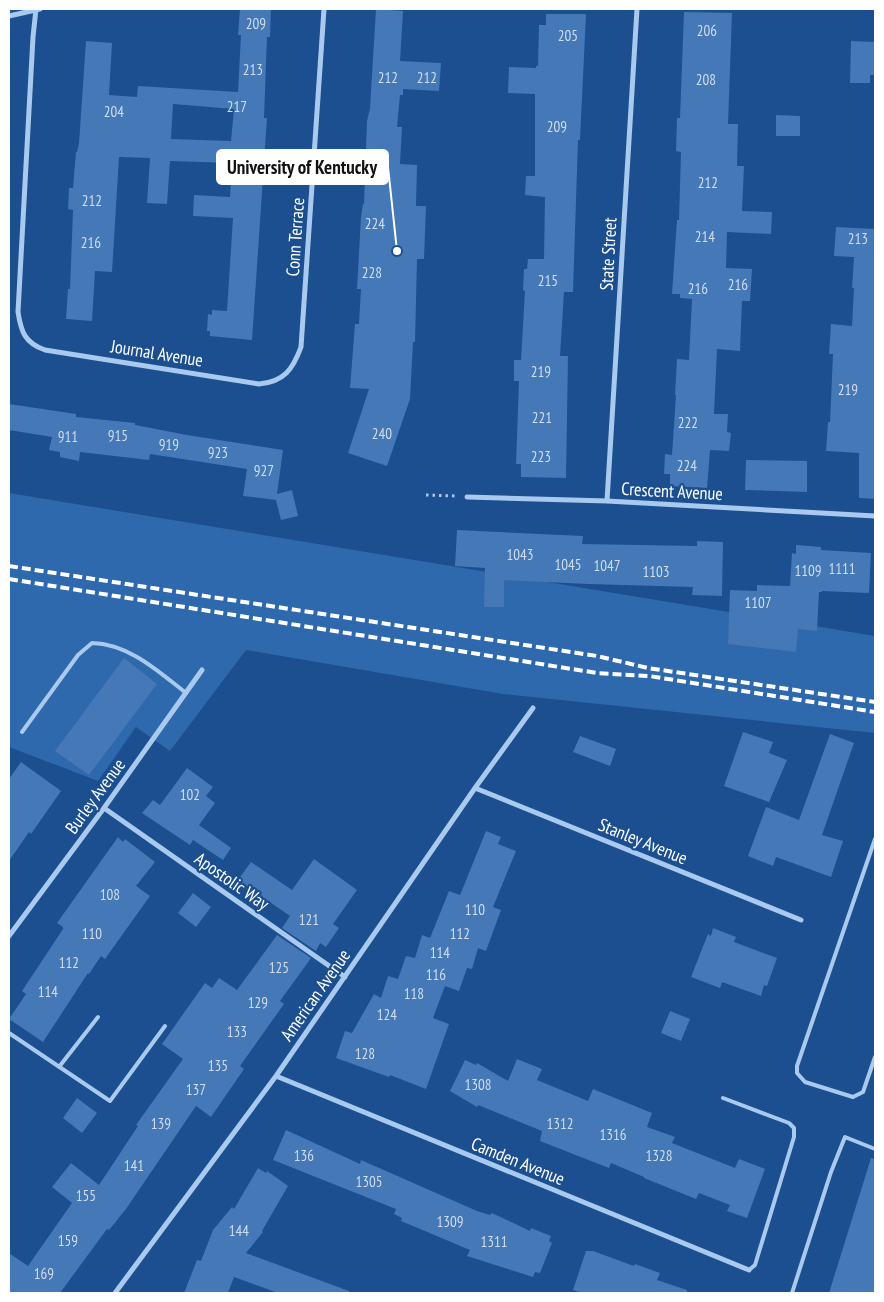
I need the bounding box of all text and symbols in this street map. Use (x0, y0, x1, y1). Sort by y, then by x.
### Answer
house number: 209 (246, 14, 266, 33)
house number: 206 (697, 21, 717, 40)
house number: 205 (558, 26, 578, 45)
house number: 213 (243, 60, 263, 79)
house number: 212 (378, 68, 398, 87)
house number: 212 (417, 68, 437, 87)
house number: 208 (696, 70, 716, 89)
house number: 217 (227, 97, 247, 116)
house number: 204 (104, 102, 124, 121)
house number: 209 (547, 117, 567, 136)
callout: University of Kentucky (217, 150, 388, 184)
text: University of Kentucky (227, 155, 377, 179)
house number: 212 (698, 173, 718, 192)
house number: 212 (82, 191, 102, 210)
street label: Conn Terrace (281, 197, 309, 277)
house number: 224 (365, 214, 385, 233)
street label: State Street (595, 217, 621, 291)
house number: 214 (695, 227, 715, 246)
house number: 213 (848, 229, 868, 248)
house number: 216 (81, 233, 101, 252)
house number: 228 (362, 263, 382, 282)
house number: 215 (538, 271, 558, 290)
house number: 216 (728, 275, 748, 294)
house number: 216 (688, 279, 708, 298)
street label: Journal Avenue (108, 334, 205, 372)
house number: 219 (531, 362, 551, 381)
house number: 219 (838, 380, 858, 399)
house number: 221 (532, 408, 552, 427)
house number: 222 (678, 413, 698, 432)
house number: 240 (372, 424, 392, 443)
house number: 915 (108, 426, 128, 445)
house number: 911 (58, 427, 78, 446)
house number: 919 (159, 435, 179, 454)
house number: 923 (208, 443, 228, 462)
house number: 223 (531, 447, 551, 466)
house number: 224 (677, 456, 697, 475)
house number: 927 (254, 461, 274, 480)
street label: Crescent Avenue (621, 477, 723, 505)
house number: 1043 (506, 545, 534, 564)
house number: 1045 (554, 555, 582, 574)
house number: 1047 (593, 556, 621, 575)
house number: 1111 (828, 559, 856, 578)
house number: 1109 (794, 561, 822, 580)
house number: 1103 (642, 562, 670, 581)
house number: 1107 (744, 593, 772, 612)
street label: Burley Avenue (60, 754, 130, 838)
house number: 102 (180, 785, 200, 804)
street label: Stanley Avenue (595, 813, 691, 869)
street label: Apostolic Way (190, 847, 274, 915)
house number: 108 (100, 885, 120, 904)
house number: 110 (465, 900, 485, 919)
house number: 121 (299, 910, 319, 929)
house number: 110 (82, 924, 102, 943)
house number: 112 (450, 924, 470, 943)
house number: 114 (430, 943, 450, 962)
street label: American Avenue (275, 945, 355, 1045)
house number: 112 (59, 953, 79, 972)
house number: 125 (269, 958, 289, 977)
house number: 116 (426, 965, 446, 984)
house number: 114 (38, 982, 58, 1001)
house number: 118 (404, 984, 424, 1003)
house number: 129 (248, 993, 268, 1012)
house number: 124 (377, 1005, 397, 1024)
house number: 133 (227, 1022, 247, 1041)
house number: 128 (355, 1044, 375, 1063)
house number: 135 (208, 1056, 228, 1075)
house number: 1308 (464, 1075, 492, 1094)
house number: 137 (186, 1080, 206, 1099)
house number: 139 (151, 1114, 171, 1133)
house number: 1312 (546, 1114, 574, 1133)
house number: 1316 (599, 1125, 627, 1144)
street label: Camden Avenue (468, 1132, 568, 1190)
house number: 136 (294, 1146, 314, 1165)
house number: 1328 (645, 1146, 673, 1165)
house number: 141 (124, 1156, 144, 1175)
house number: 1305 (355, 1172, 383, 1191)
house number: 155 (76, 1186, 96, 1205)
house number: 1309 (436, 1212, 464, 1231)
house number: 144 (229, 1221, 249, 1240)
house number: 159 (58, 1231, 78, 1250)
house number: 1311 (480, 1232, 508, 1251)
house number: 169 (34, 1264, 54, 1283)

